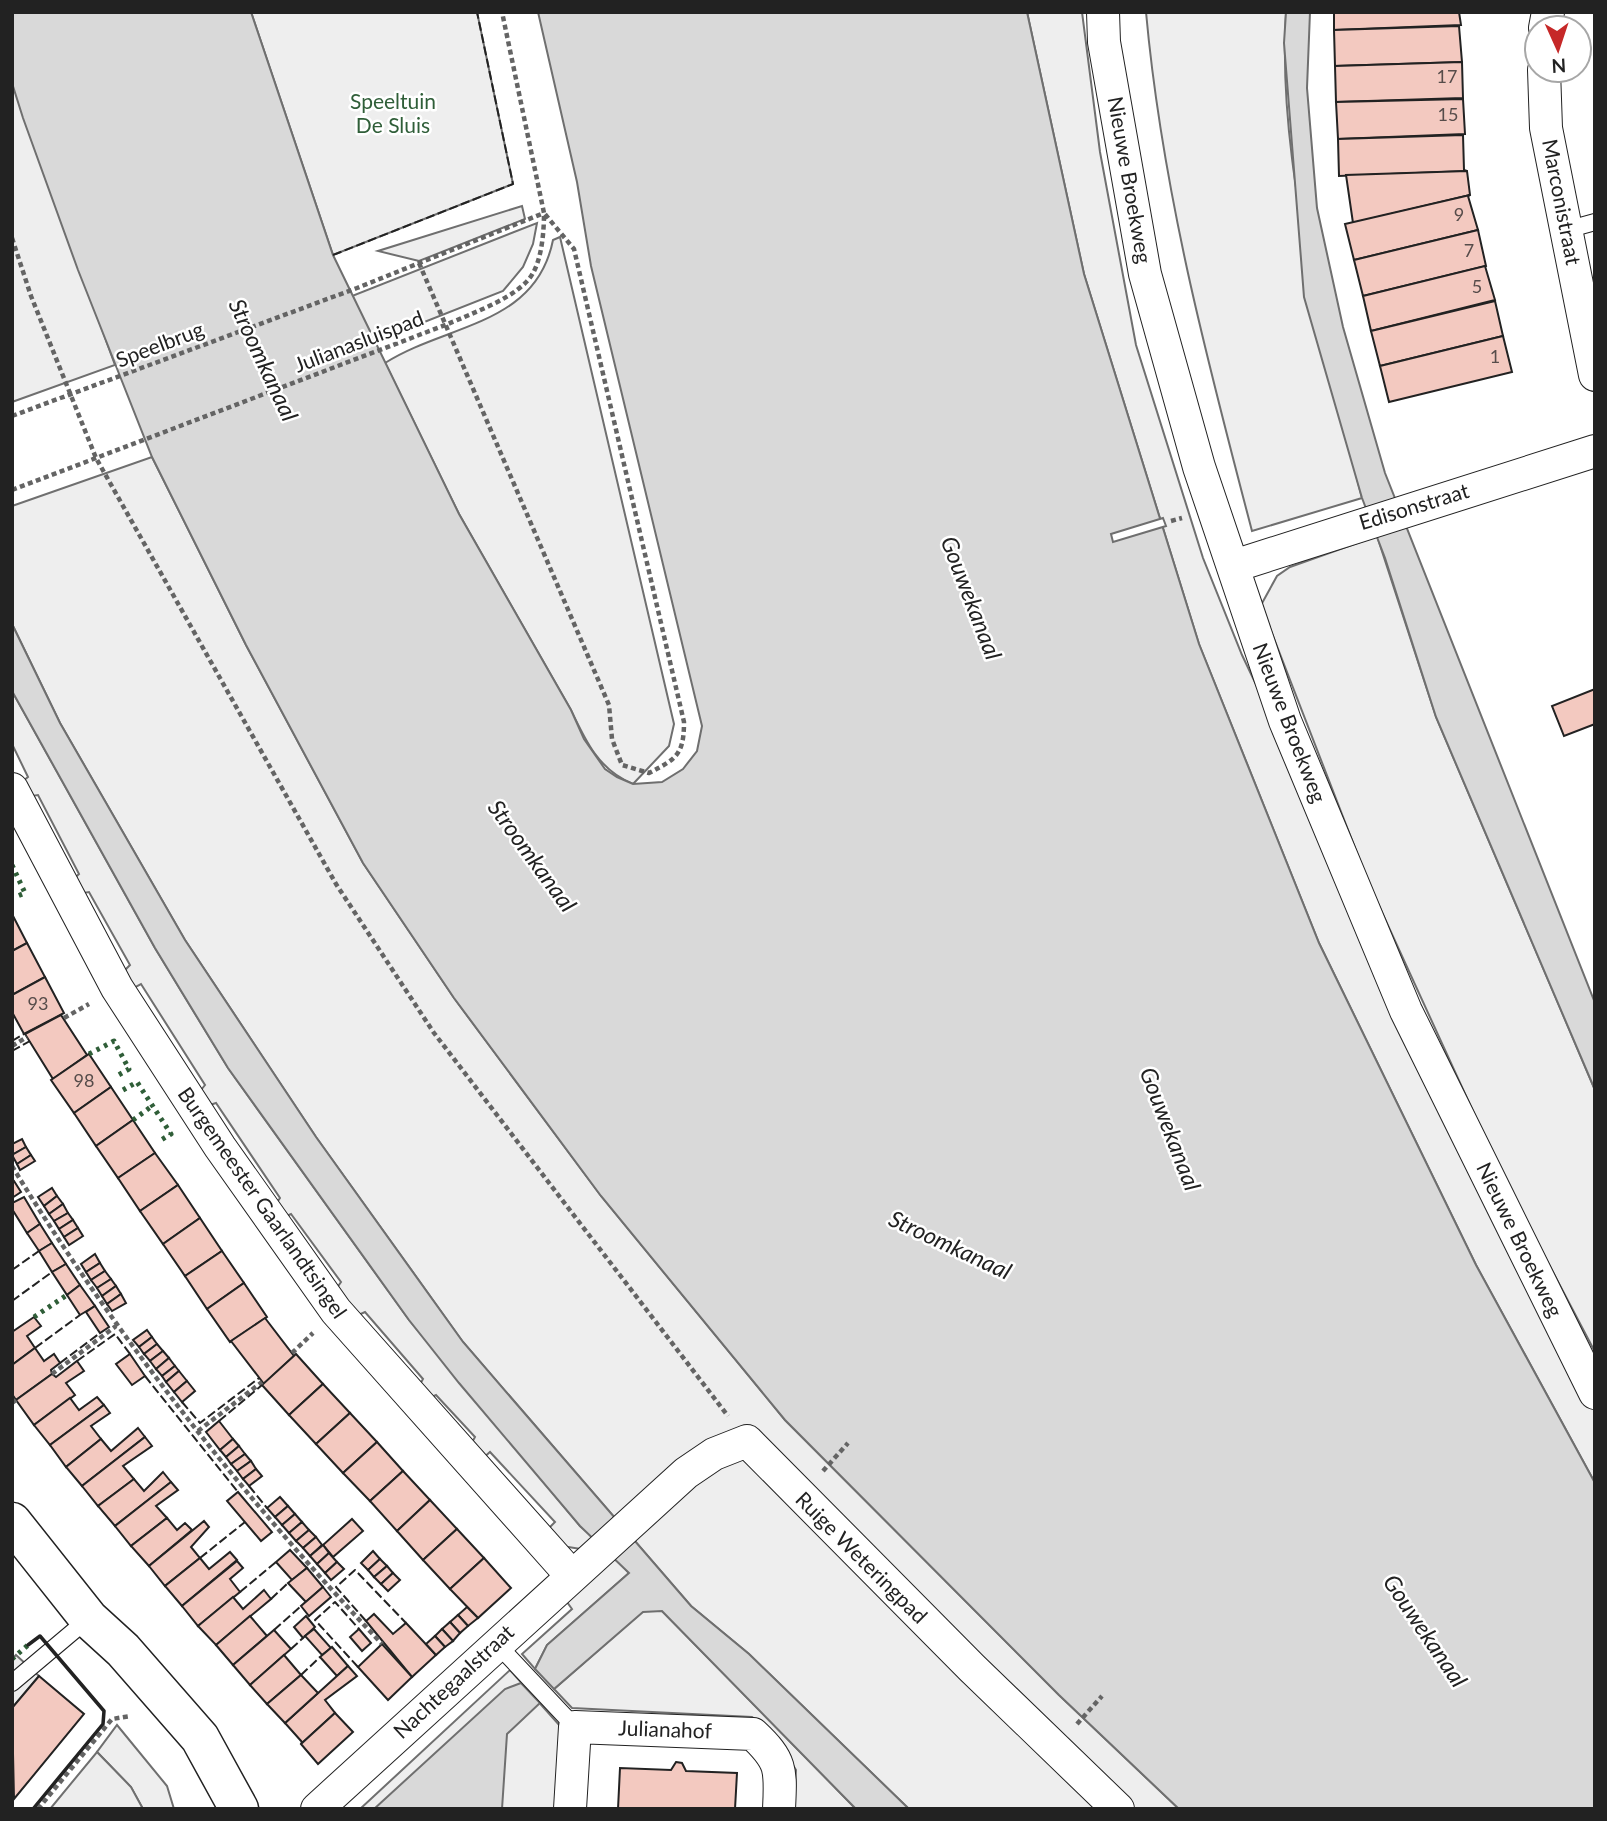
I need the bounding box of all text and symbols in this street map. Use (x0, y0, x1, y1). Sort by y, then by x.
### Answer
north arrow (1523, 14, 1593, 84)
text: N (1551, 55, 1567, 78)
house number: 17 (1437, 65, 1457, 87)
park label: Speeltuin De Sluis (350, 88, 436, 137)
street label: Nieuwe Broekweg (1103, 94, 1157, 265)
house number: 15 (1438, 103, 1458, 125)
street label: Marconistraat (1538, 137, 1587, 267)
house number: 9 (1454, 203, 1464, 225)
house number: 7 (1464, 239, 1474, 261)
house number: 5 (1472, 275, 1482, 297)
water label: Stroomkanaal (223, 294, 304, 425)
street label: Julianasluispad (290, 304, 427, 377)
street label: Speelbrug (112, 315, 207, 372)
house number: 1 (1490, 345, 1500, 367)
street label: Edisonstraat (1356, 477, 1472, 534)
water label: Gouwekanaal (936, 532, 1008, 663)
street label: Nieuwe Broekweg (1248, 639, 1332, 806)
water label: Stroomkanaal (483, 794, 583, 917)
house number: 93 (28, 992, 48, 1014)
water label: Gouwekanaal (1135, 1063, 1207, 1194)
house number: 98 (74, 1069, 94, 1091)
street label: Burgemeester Gaarlandtsingel (174, 1082, 353, 1323)
street label: Nieuwe Broekweg (1472, 1158, 1569, 1321)
water label: Stroomkanaal (885, 1204, 1016, 1285)
street label: Ruige Weteringpad (791, 1486, 933, 1628)
water label: Gouwekanaal (1378, 1569, 1474, 1692)
street label: Nachtegaalstraat (388, 1618, 519, 1743)
street label: Julianahof (618, 1714, 713, 1743)

